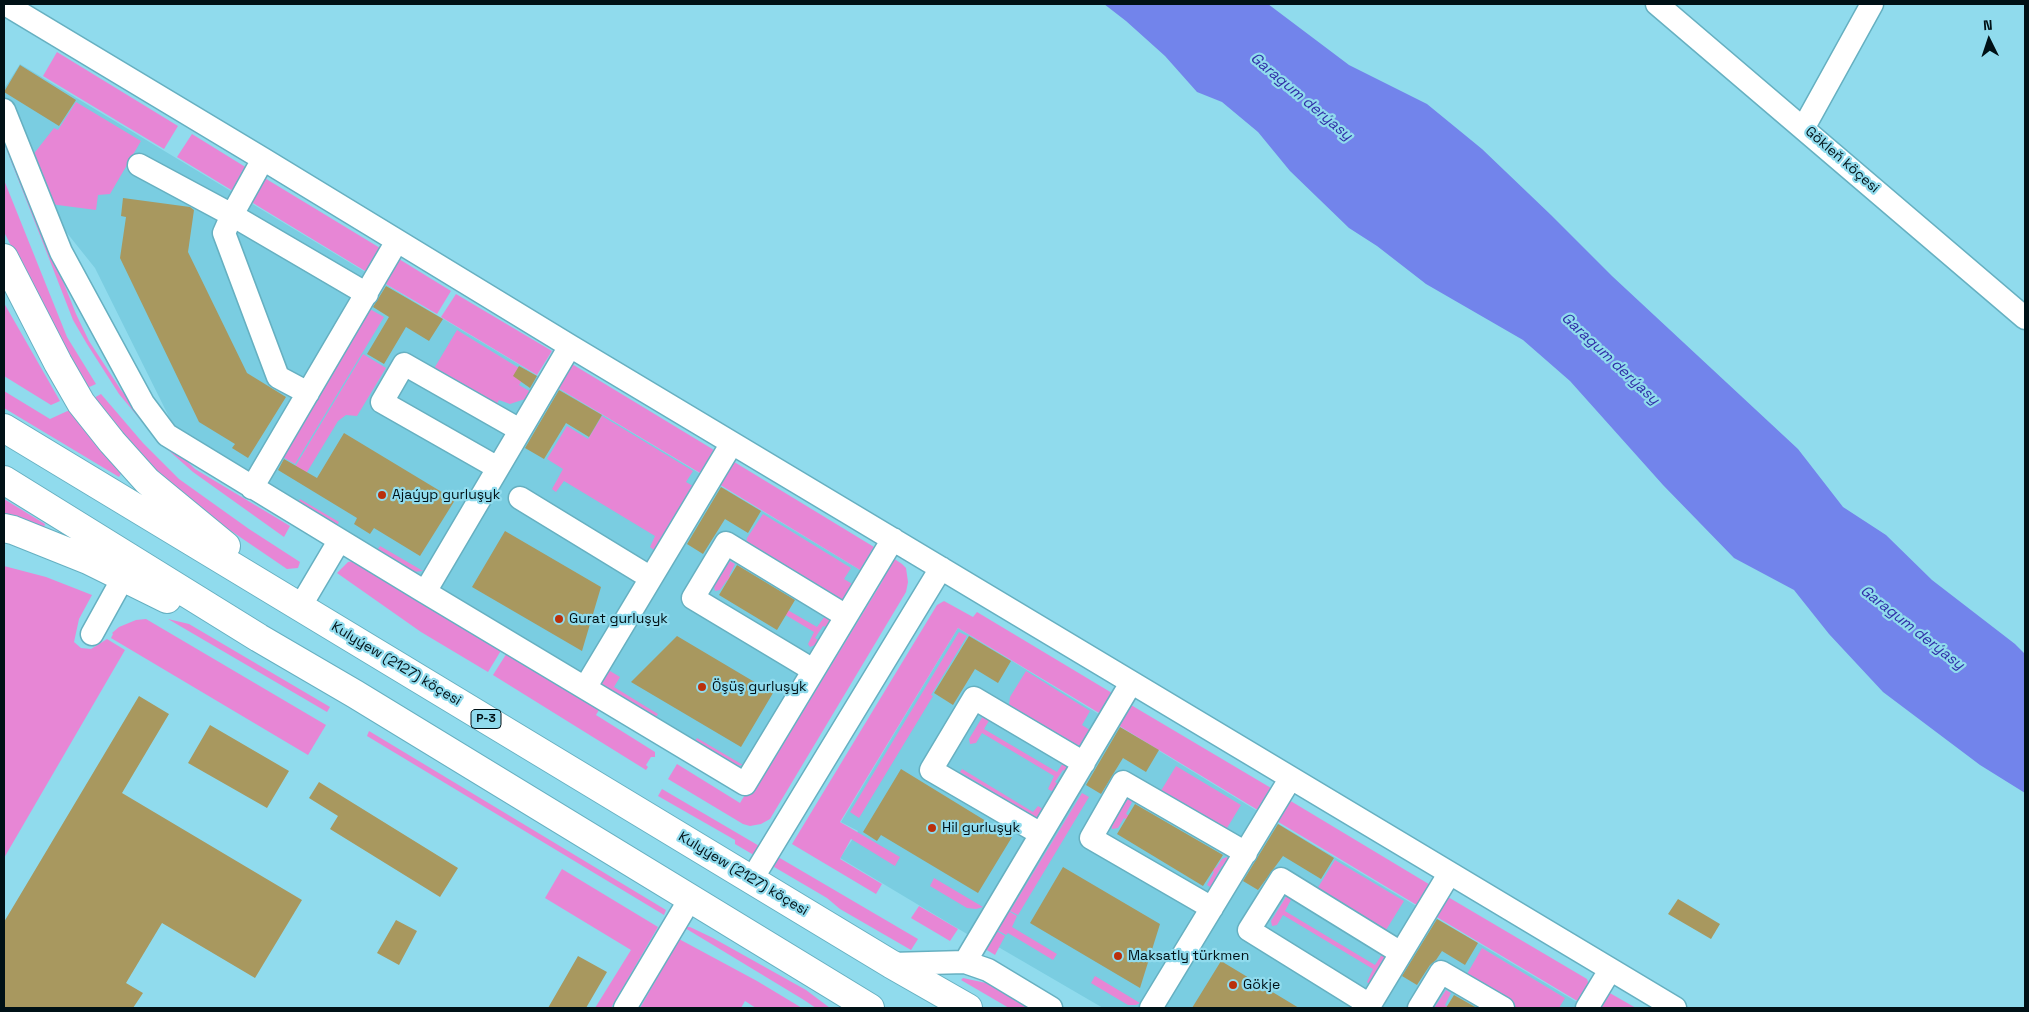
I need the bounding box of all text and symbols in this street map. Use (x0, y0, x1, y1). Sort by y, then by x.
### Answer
north arrow (1964, 15, 2014, 65)
text: N (1983, 16, 1993, 34)
water label: Garagum derýasy (1247, 49, 1355, 145)
street label: Gökleň köçesi (1802, 123, 1882, 197)
water label: Garagum derýasy (1557, 309, 1663, 409)
place label: Ajaýyp gurluşyk (392, 487, 500, 503)
marker: Ajaýyp gurluşyk (376, 489, 388, 501)
water label: Garagum derýasy (1856, 582, 1968, 674)
place label: Gurat gurluşyk (569, 611, 668, 627)
marker: Gurat gurluşyk (553, 613, 565, 625)
street label: Kulyýew (2127) köçesi (328, 619, 464, 709)
place label: Öşüş gurluşyk (712, 679, 807, 695)
marker: Öşüş gurluşyk (696, 681, 708, 693)
road number: P-3 (471, 710, 501, 729)
place label: Hil gurluşyk (942, 820, 1020, 836)
marker: Hil gurluşyk (926, 822, 938, 834)
street label: Kulyýew (2127) köçesi (675, 829, 811, 919)
place label: Maksatly türkmen (1128, 948, 1249, 964)
marker: Maksatly türkmen (1112, 950, 1124, 962)
place label: Gökje (1243, 977, 1280, 993)
marker: Gökje (1227, 979, 1239, 991)

